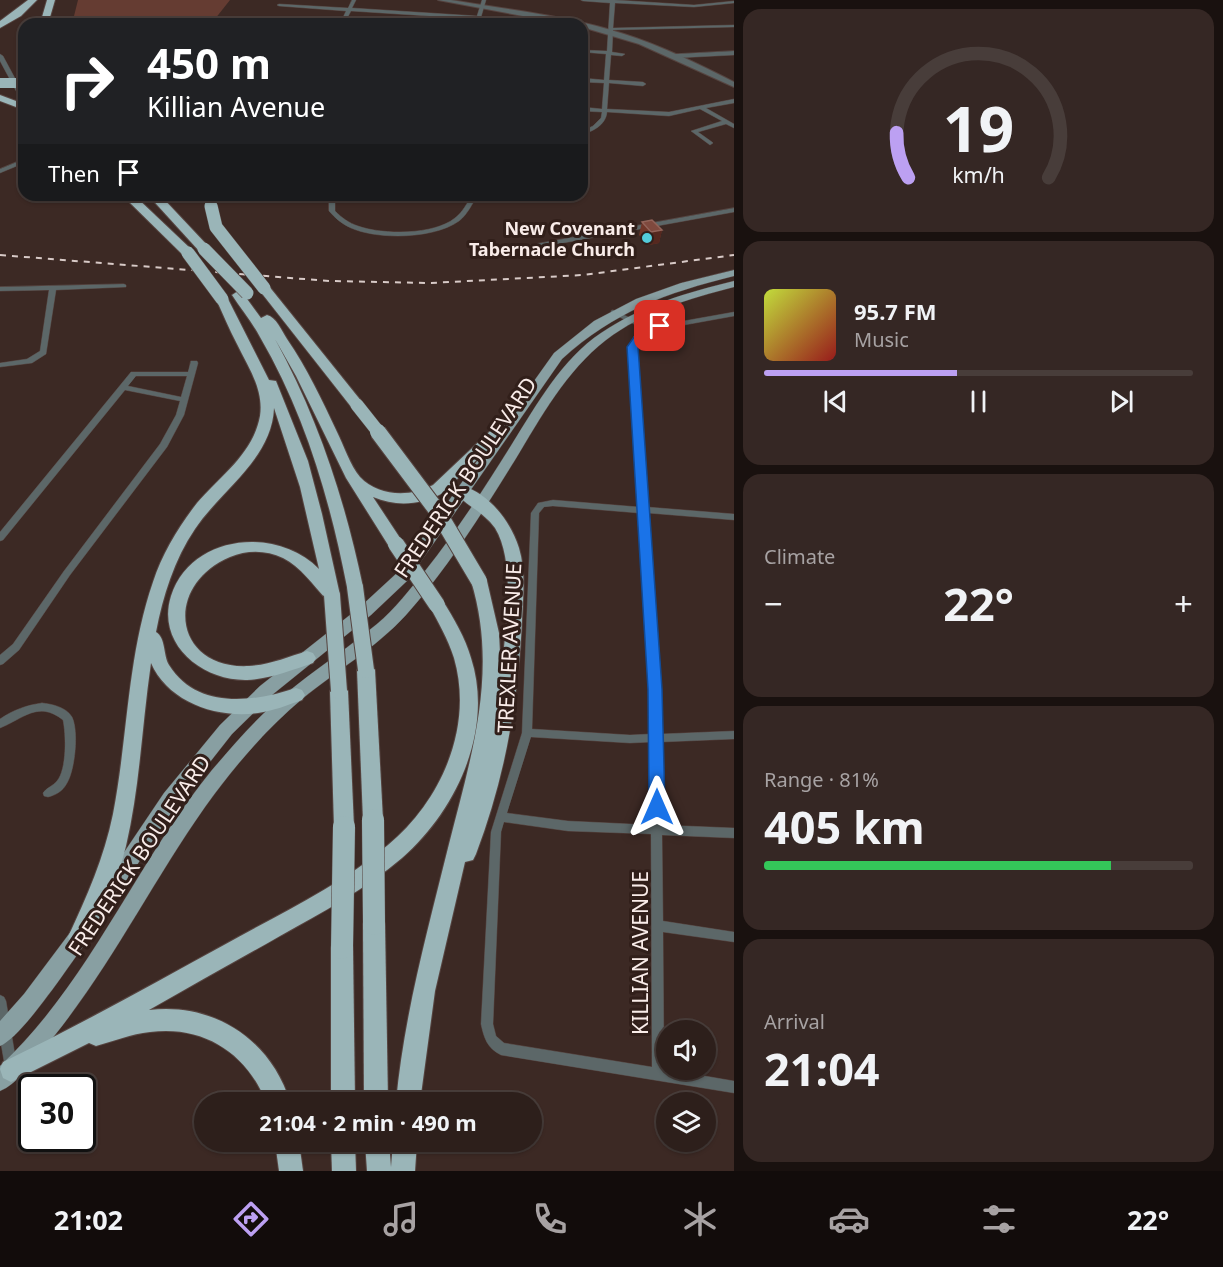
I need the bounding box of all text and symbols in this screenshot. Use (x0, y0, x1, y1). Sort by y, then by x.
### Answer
text: 450 m (147, 34, 271, 91)
icon: right (48, 42, 126, 120)
text: 19 (943, 85, 1014, 170)
text: Killian Avenue (147, 88, 325, 125)
icon: arrive (112, 156, 145, 189)
text: Then (48, 158, 100, 188)
text: km/h (952, 160, 1005, 189)
place label: New Covenant Tabernacle Church (469, 216, 635, 261)
marker: New Covenant Tabernacle Church (640, 231, 654, 245)
text: 95.7 FM (854, 296, 936, 326)
pin (634, 300, 685, 351)
icon: arrive (643, 309, 676, 342)
text: Music (854, 326, 909, 353)
street label: FREDERICK BOULEVARD (387, 371, 543, 583)
icon: previous (819, 385, 852, 418)
icon: pause (962, 385, 995, 418)
icon: next (1105, 385, 1138, 418)
text: Climate (764, 543, 835, 570)
street label: TREXLER AVENUE (491, 563, 527, 733)
text: 22° (943, 573, 1014, 634)
text: − (764, 581, 783, 626)
text: + (1174, 581, 1193, 626)
street label: FREDERICK BOULEVARD (61, 749, 217, 961)
text: Range · 81% (764, 766, 879, 793)
position arrow (625, 775, 689, 839)
text: 405 km (764, 796, 925, 857)
street label: KILLIAN AVENUE (626, 871, 654, 1035)
text: Arrival (764, 1008, 825, 1035)
map controls (656, 1020, 716, 1152)
button: sound (656, 1020, 716, 1080)
text: 21:04 (764, 1038, 880, 1099)
speed limit sign: 30 (18, 1074, 96, 1152)
button: layers (656, 1092, 716, 1152)
text: 21:04 · 2 min · 490 m (259, 1107, 477, 1137)
icon: directions (230, 1198, 272, 1240)
icon: music (380, 1198, 422, 1240)
icon: phone (529, 1198, 571, 1240)
icon: climate (679, 1198, 721, 1240)
icon: car (828, 1198, 870, 1240)
icon: filters (978, 1198, 1020, 1240)
text: 21:02 (54, 1201, 123, 1238)
text: 22° (1127, 1201, 1169, 1238)

